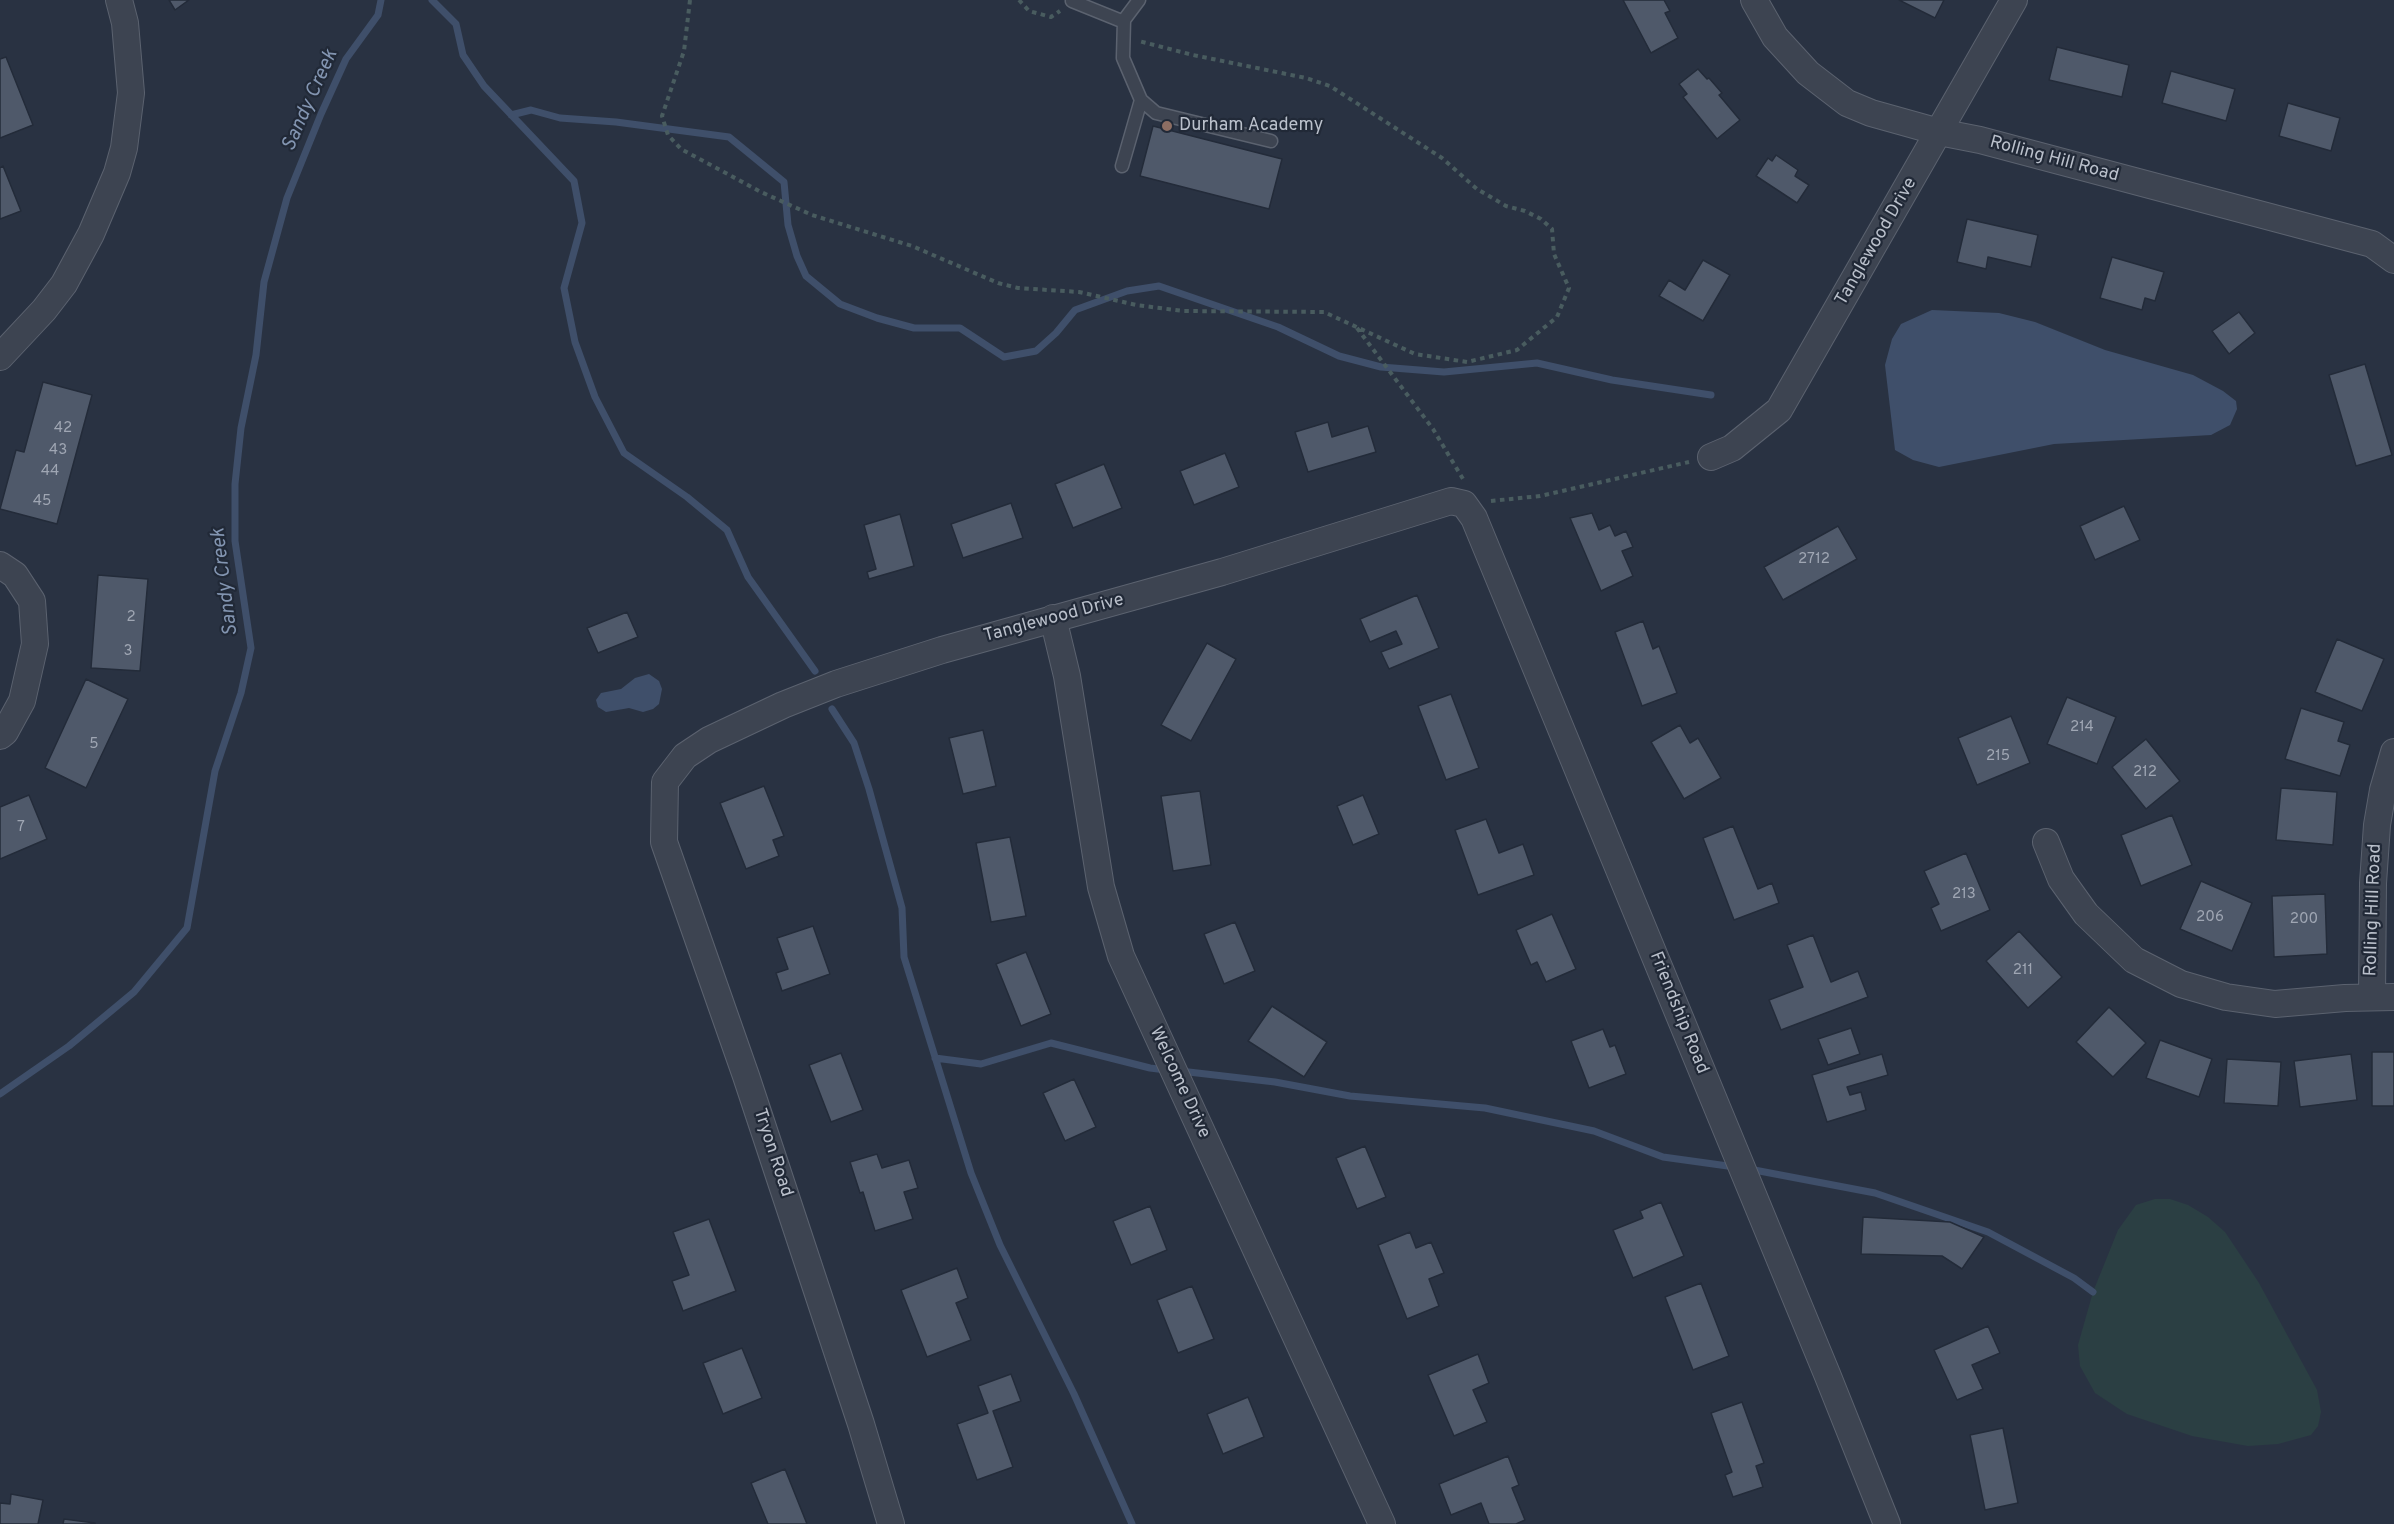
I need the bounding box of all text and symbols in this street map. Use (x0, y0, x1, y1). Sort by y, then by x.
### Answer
water label: Sandy Creek (278, 46, 344, 156)
place label: Durham Academy (1179, 115, 1323, 137)
marker: Durham Academy (1160, 119, 1174, 133)
street label: Rolling Hill Road (1987, 132, 2121, 188)
street label: Tanglewood Drive (1832, 174, 1922, 310)
house number: 42 (54, 420, 72, 438)
house number: 43 (49, 442, 67, 460)
house number: 44 (41, 463, 59, 481)
house number: 45 (33, 493, 51, 511)
water label: Sandy Creek (207, 527, 245, 637)
house number: 2712 (1798, 551, 1830, 569)
street label: Tanglewood Drive (982, 590, 1126, 648)
house number: 2 (126, 609, 136, 627)
house number: 3 (123, 643, 133, 661)
house number: 214 (2070, 719, 2094, 737)
house number: 5 (89, 736, 99, 754)
house number: 215 (1986, 748, 2010, 766)
house number: 212 (2133, 764, 2157, 782)
house number: 7 (17, 819, 25, 837)
street label: Rolling Hill Road (2361, 843, 2387, 977)
house number: 213 (1952, 886, 1976, 904)
house number: 206 (2196, 909, 2224, 927)
house number: 200 (2290, 911, 2318, 929)
street label: Friendship Road (1644, 949, 1712, 1077)
house number: 211 (2013, 962, 2033, 980)
street label: Welcome Drive (1144, 1024, 1214, 1142)
street label: Tryon Road (748, 1106, 796, 1200)

